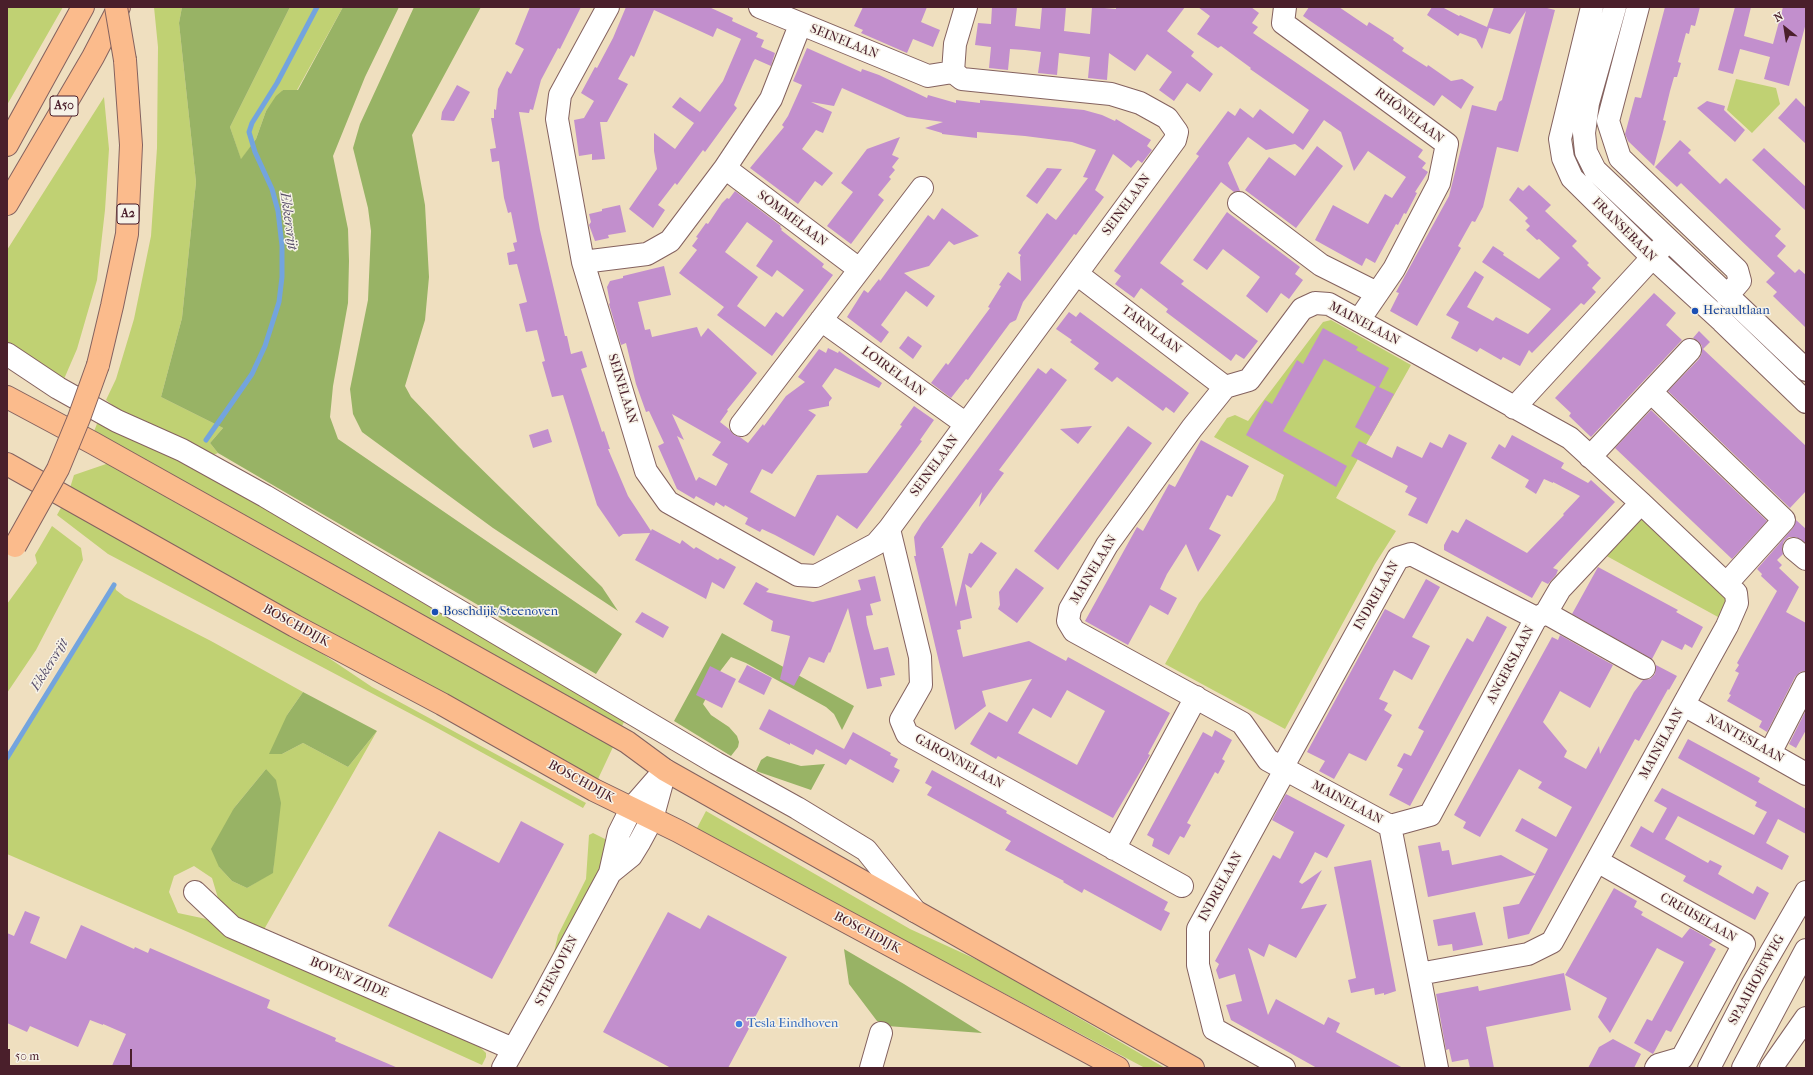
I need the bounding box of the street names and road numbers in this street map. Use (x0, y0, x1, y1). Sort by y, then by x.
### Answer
street label: SEINELAAN (808, 21, 880, 63)
street label: RHÔNELAAN (1371, 85, 1447, 147)
road number: A50 (50, 96, 78, 116)
street label: SEINELAAN (1099, 171, 1155, 239)
street label: SOMMELAAN (754, 188, 830, 250)
street label: FRANSEBAAN (1589, 195, 1659, 265)
road number: A2 (117, 204, 139, 224)
street label: MAINELAAN (1326, 299, 1402, 349)
street label: TARNLAAN (1118, 302, 1184, 358)
street label: LOIRELAAN (858, 344, 928, 400)
street label: SEINELAAN (604, 352, 640, 426)
street label: SEINELAAN (907, 432, 963, 500)
street label: MAINELAAN (1067, 533, 1121, 607)
street label: INDRELAAN (1351, 559, 1403, 633)
street label: BOSCHDIJK (260, 601, 332, 651)
street label: ANGERSLAAN (1484, 623, 1538, 707)
street label: MAINELAAN (1636, 706, 1688, 782)
street label: NANTESLAAN (1704, 711, 1786, 767)
street label: GARONNELAAN (912, 731, 1006, 793)
street label: BOSCHDIJK (545, 757, 617, 807)
street label: MAINELAAN (1309, 778, 1385, 828)
street label: INDRELAAN (1196, 850, 1246, 924)
street label: CREUSELAAN (1657, 890, 1739, 946)
street label: BOSCHDIJK (831, 909, 903, 957)
street label: SPAAIHOEFWEG (1726, 932, 1788, 1028)
street label: STEENOVEN (532, 933, 582, 1009)
street label: BOVEN ZIJDE (307, 954, 391, 1002)

